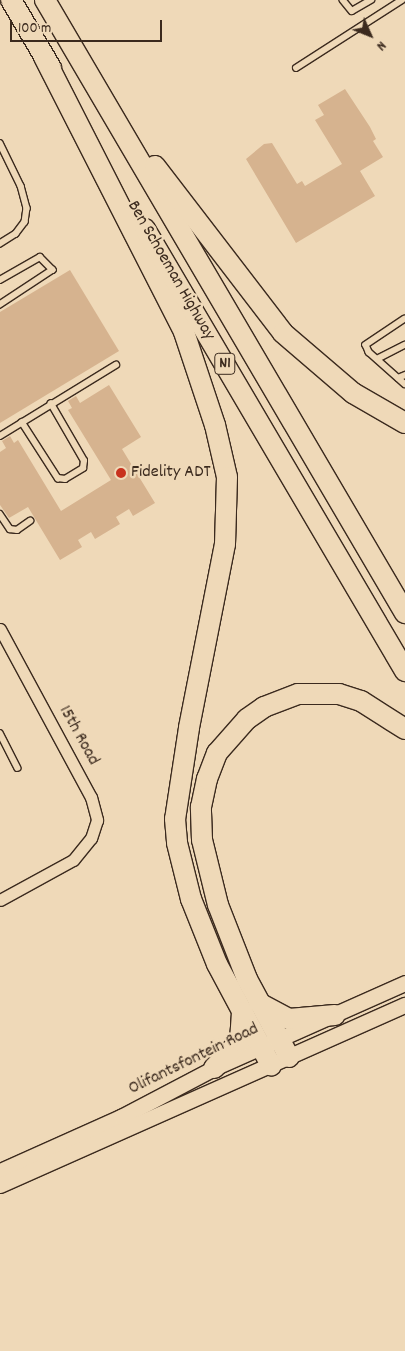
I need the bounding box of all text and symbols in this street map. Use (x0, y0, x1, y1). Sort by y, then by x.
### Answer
scale bar (12, 10, 165, 42)
north arrow (345, 10, 395, 60)
text: 100 m (18, 18, 51, 40)
text: N (371, 36, 390, 55)
street label: Ben Schoeman Highway (121, 197, 219, 345)
road number: N1 (214, 350, 236, 378)
place label: Fidelity ADT (131, 462, 211, 484)
marker: Fidelity ADT (115, 467, 127, 479)
street label: 15th Road (53, 702, 103, 770)
street label: Olifantsfontein Road (126, 1019, 262, 1101)

